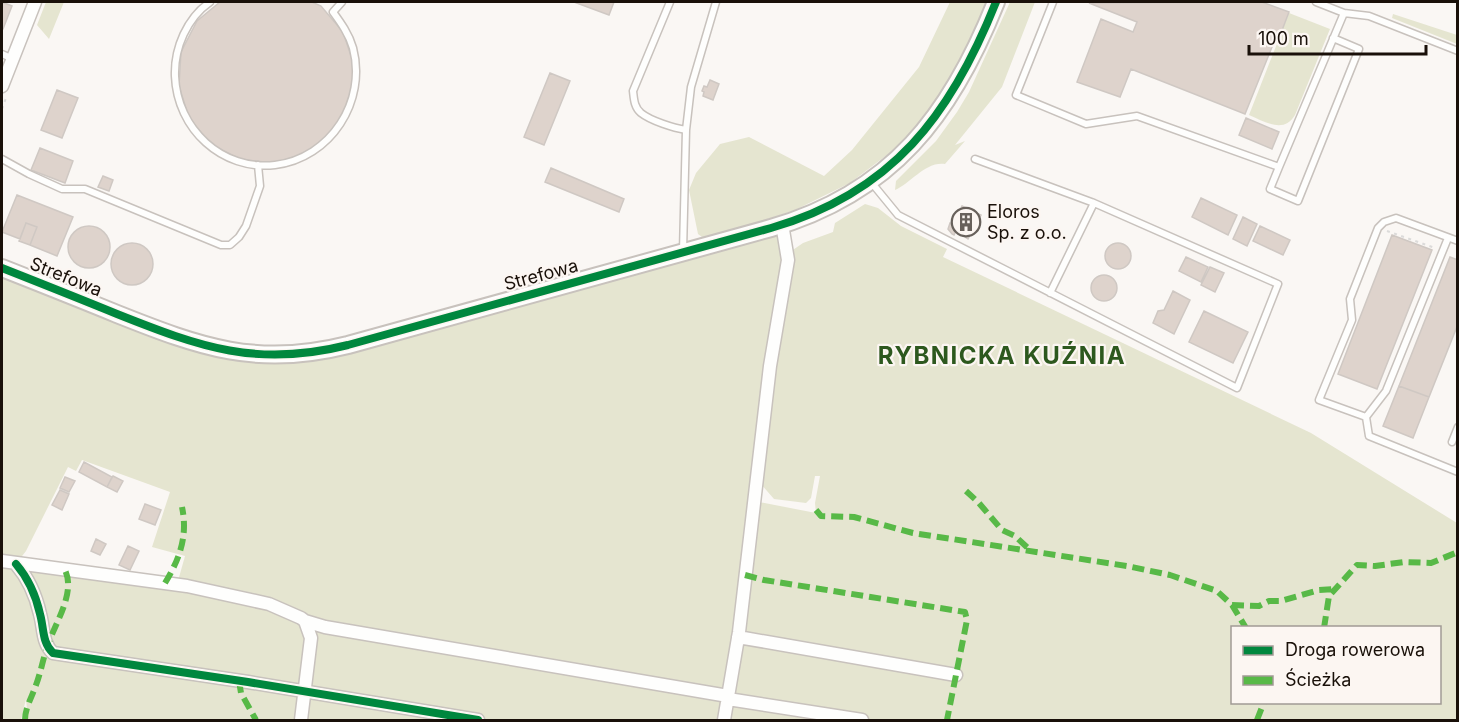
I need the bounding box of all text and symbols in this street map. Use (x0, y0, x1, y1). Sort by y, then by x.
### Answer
scale bar (1249, 18, 1426, 56)
text: 100 m (1258, 28, 1309, 49)
place label: Eloros Sp. z o.o. (987, 201, 1067, 243)
building icon: Eloros Sp. z o.o. (950, 206, 982, 238)
street label: Strefowa (27, 253, 105, 300)
street label: Strefowa (502, 255, 580, 294)
district label: RYBNICKA KUŹNIA (878, 341, 1126, 370)
legend (1231, 626, 1441, 704)
text: Droga rowerowa (1285, 639, 1425, 660)
text: Ścieżka (1285, 668, 1351, 690)

